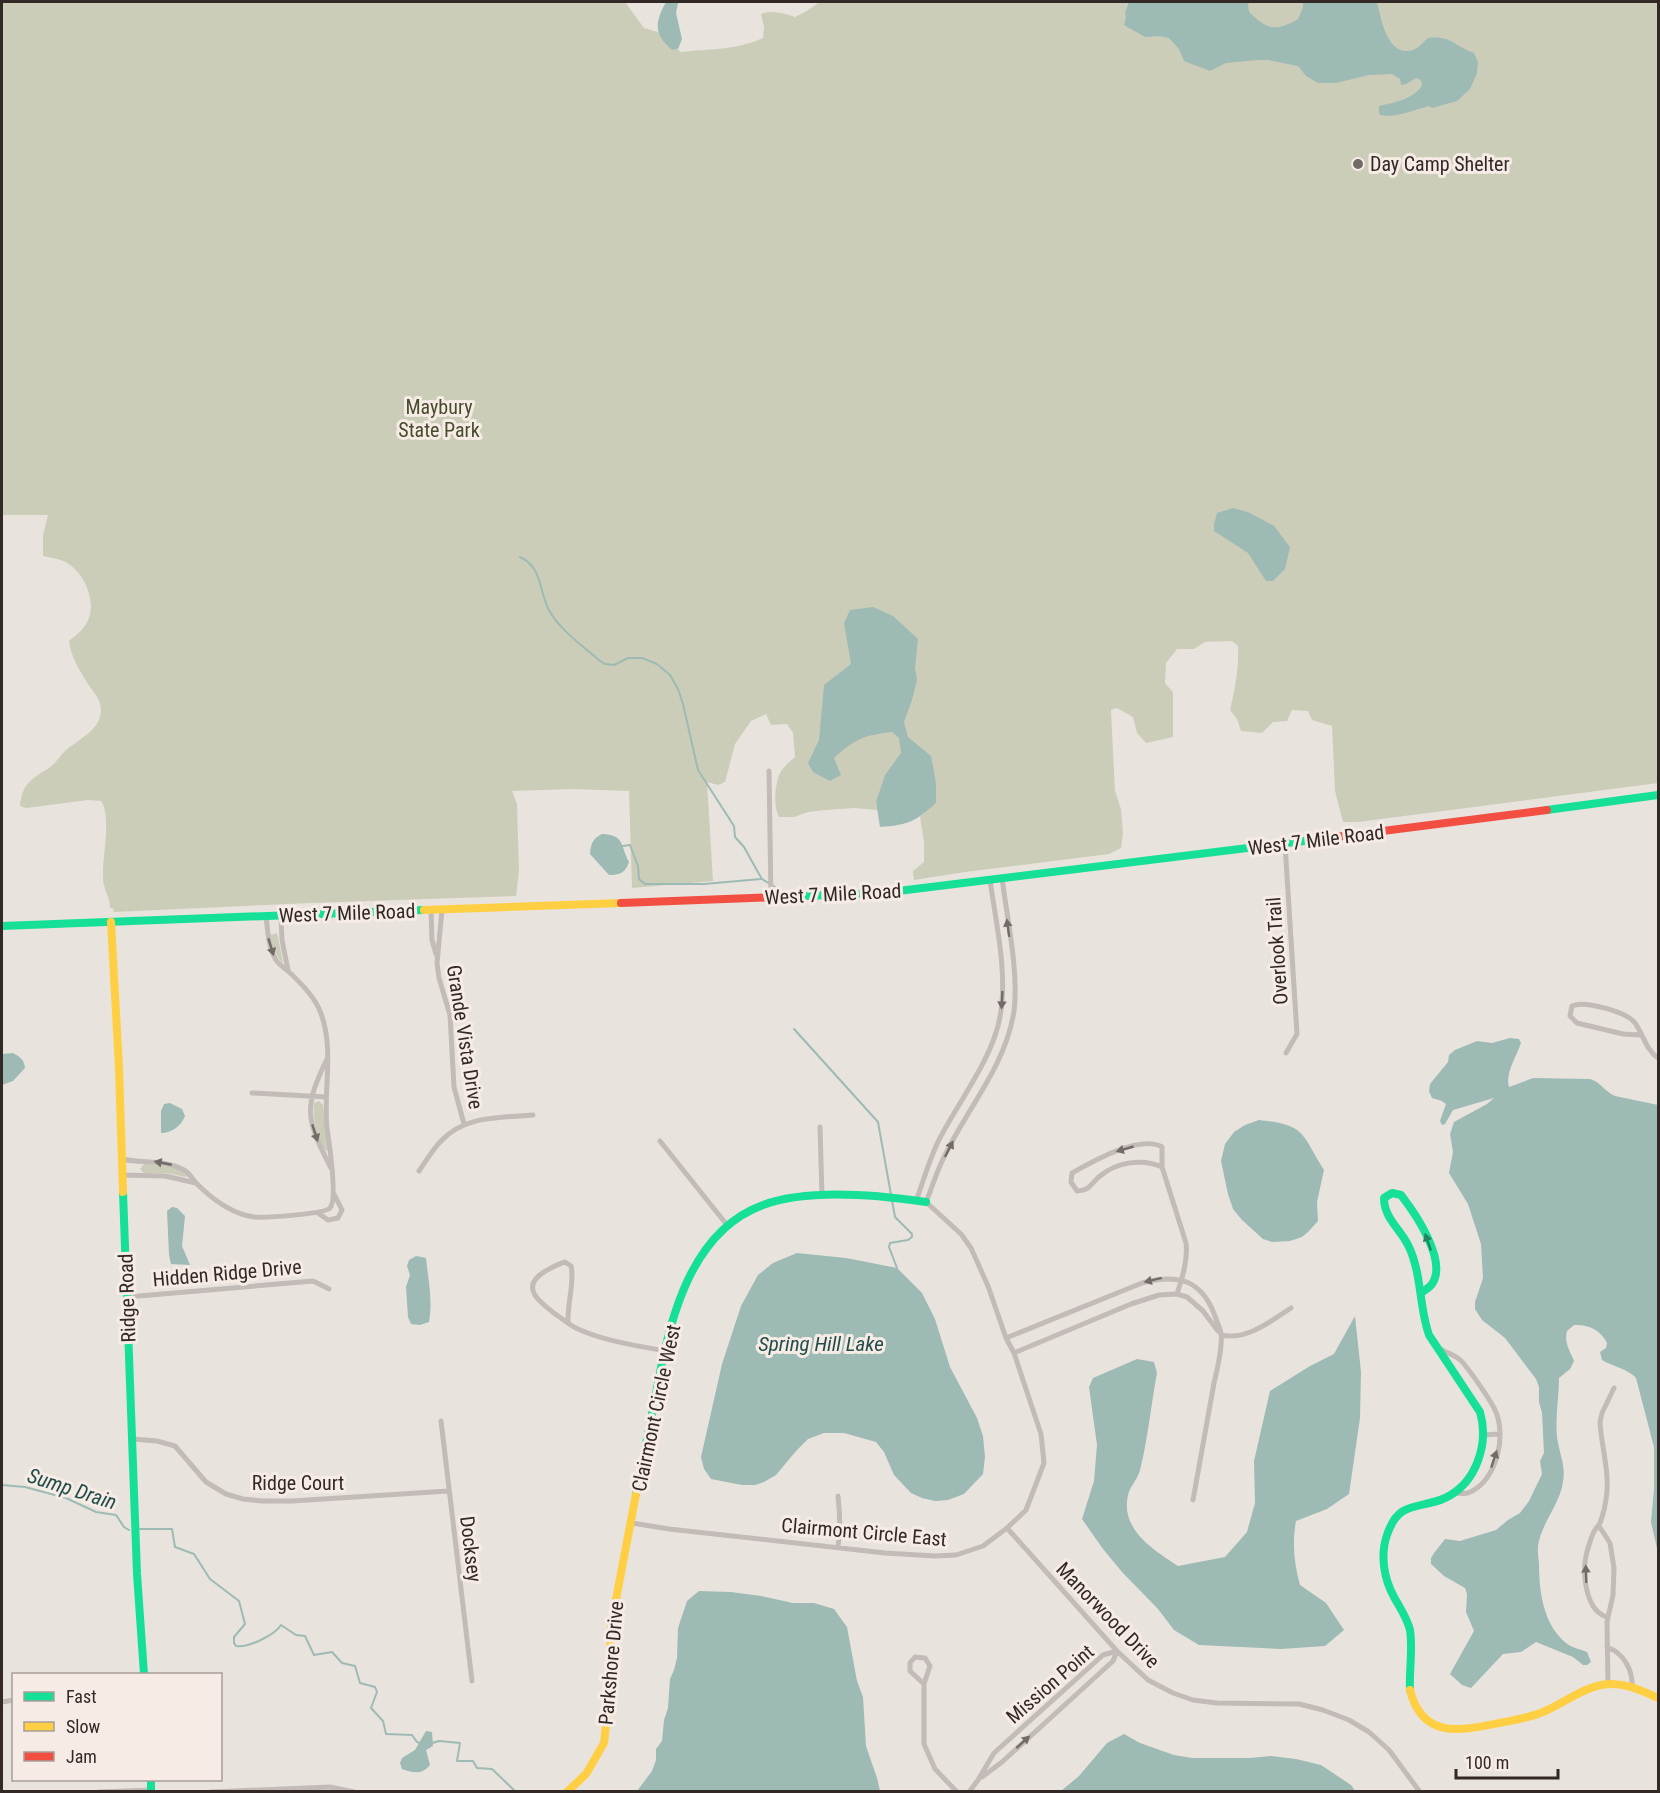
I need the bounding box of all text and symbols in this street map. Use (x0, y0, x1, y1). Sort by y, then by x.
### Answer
place label: Day Camp Shelter (1370, 152, 1510, 176)
marker: Day Camp Shelter (1351, 157, 1365, 171)
park label: Maybury State Park (398, 395, 480, 442)
street label: West 7 Mile Road (1247, 820, 1385, 860)
street label: West 7 Mile Road (764, 878, 902, 910)
street label: Overlook Trail (1261, 896, 1293, 1006)
street label: West 7 Mile Road (278, 899, 416, 927)
one-way arrow (1004, 918, 1013, 937)
one-way arrow (267, 938, 276, 956)
street label: Grande Vista Drive (442, 963, 488, 1111)
one-way arrow (997, 991, 1007, 1010)
one-way arrow (311, 1124, 320, 1142)
one-way arrow (944, 1140, 953, 1157)
one-way arrow (1115, 1145, 1133, 1154)
one-way arrow (153, 1158, 172, 1167)
one-way arrow (1423, 1233, 1433, 1251)
street label: Ridge Road (113, 1253, 141, 1343)
street label: Hidden Ridge Drive (152, 1255, 302, 1291)
one-way arrow (1144, 1276, 1162, 1286)
street label: Clairmont Circle West (627, 1322, 685, 1494)
water label: Spring Hill Lake (758, 1332, 884, 1356)
one-way arrow (1490, 1450, 1500, 1468)
water label: Sump Drain (24, 1463, 120, 1515)
street label: Ridge Court (252, 1471, 344, 1495)
street label: Clairmont Circle East (780, 1513, 948, 1551)
street label: Docksey (455, 1515, 487, 1583)
street label: Manorwood Drive (1051, 1557, 1165, 1673)
one-way arrow (1581, 1565, 1591, 1584)
street label: Parkshore Drive (594, 1600, 628, 1726)
street label: Mission Point (1001, 1639, 1099, 1728)
legend (12, 1673, 222, 1781)
text: Fast (66, 1686, 97, 1707)
text: Slow (66, 1716, 101, 1737)
one-way arrow (1015, 1736, 1030, 1749)
scale bar (1456, 1742, 1558, 1780)
text: Jam (66, 1746, 97, 1767)
text: 100 m (1465, 1752, 1509, 1773)

